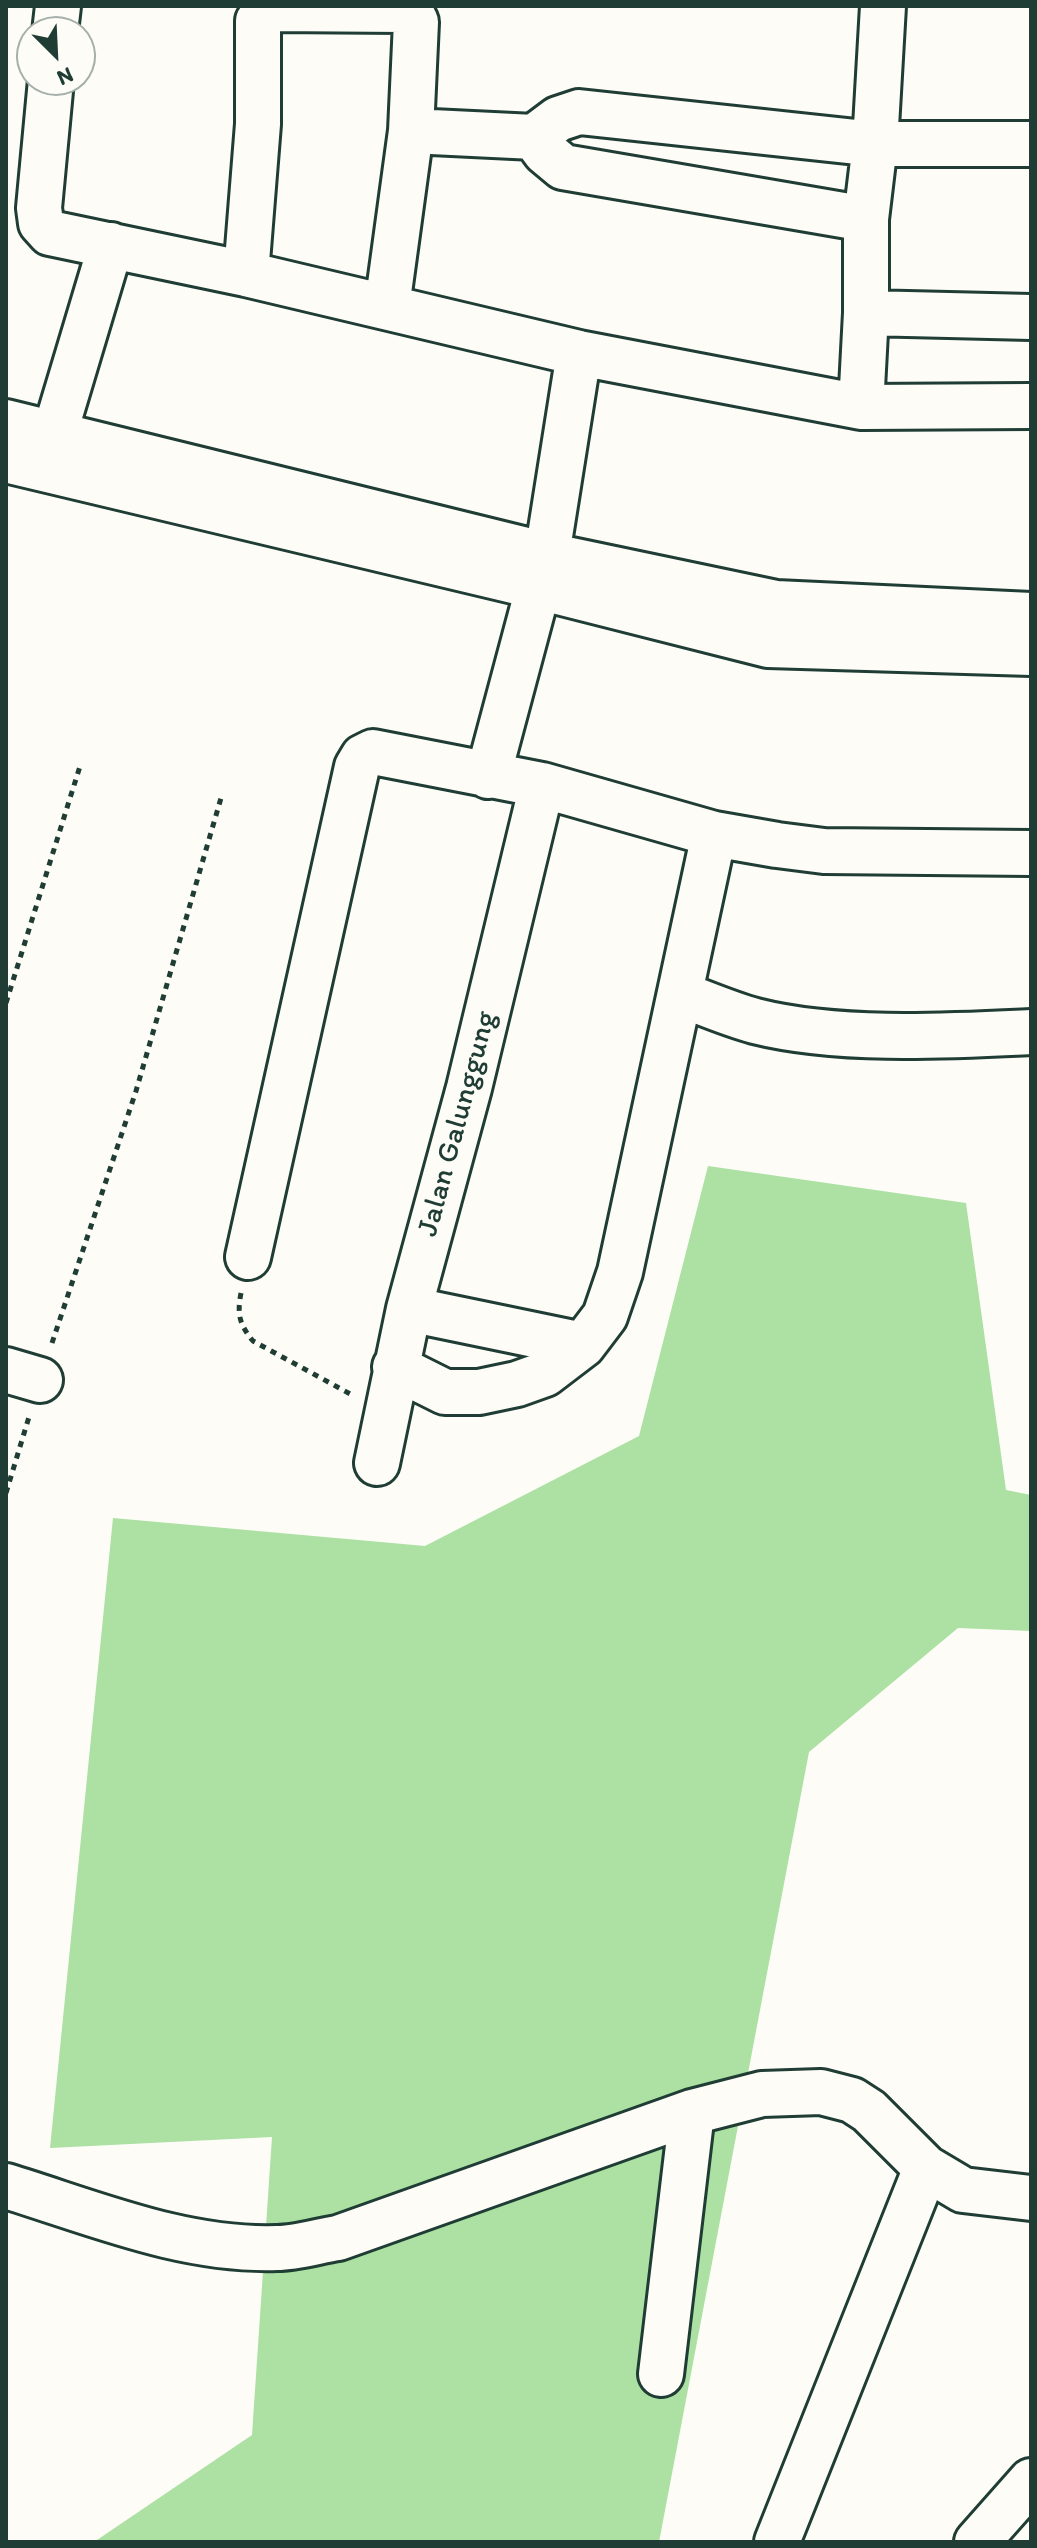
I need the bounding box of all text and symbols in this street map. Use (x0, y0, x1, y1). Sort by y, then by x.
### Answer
north arrow (16, 16, 96, 96)
text: N (53, 61, 77, 92)
street label: Jalan Galunggung (411, 1007, 505, 1241)

